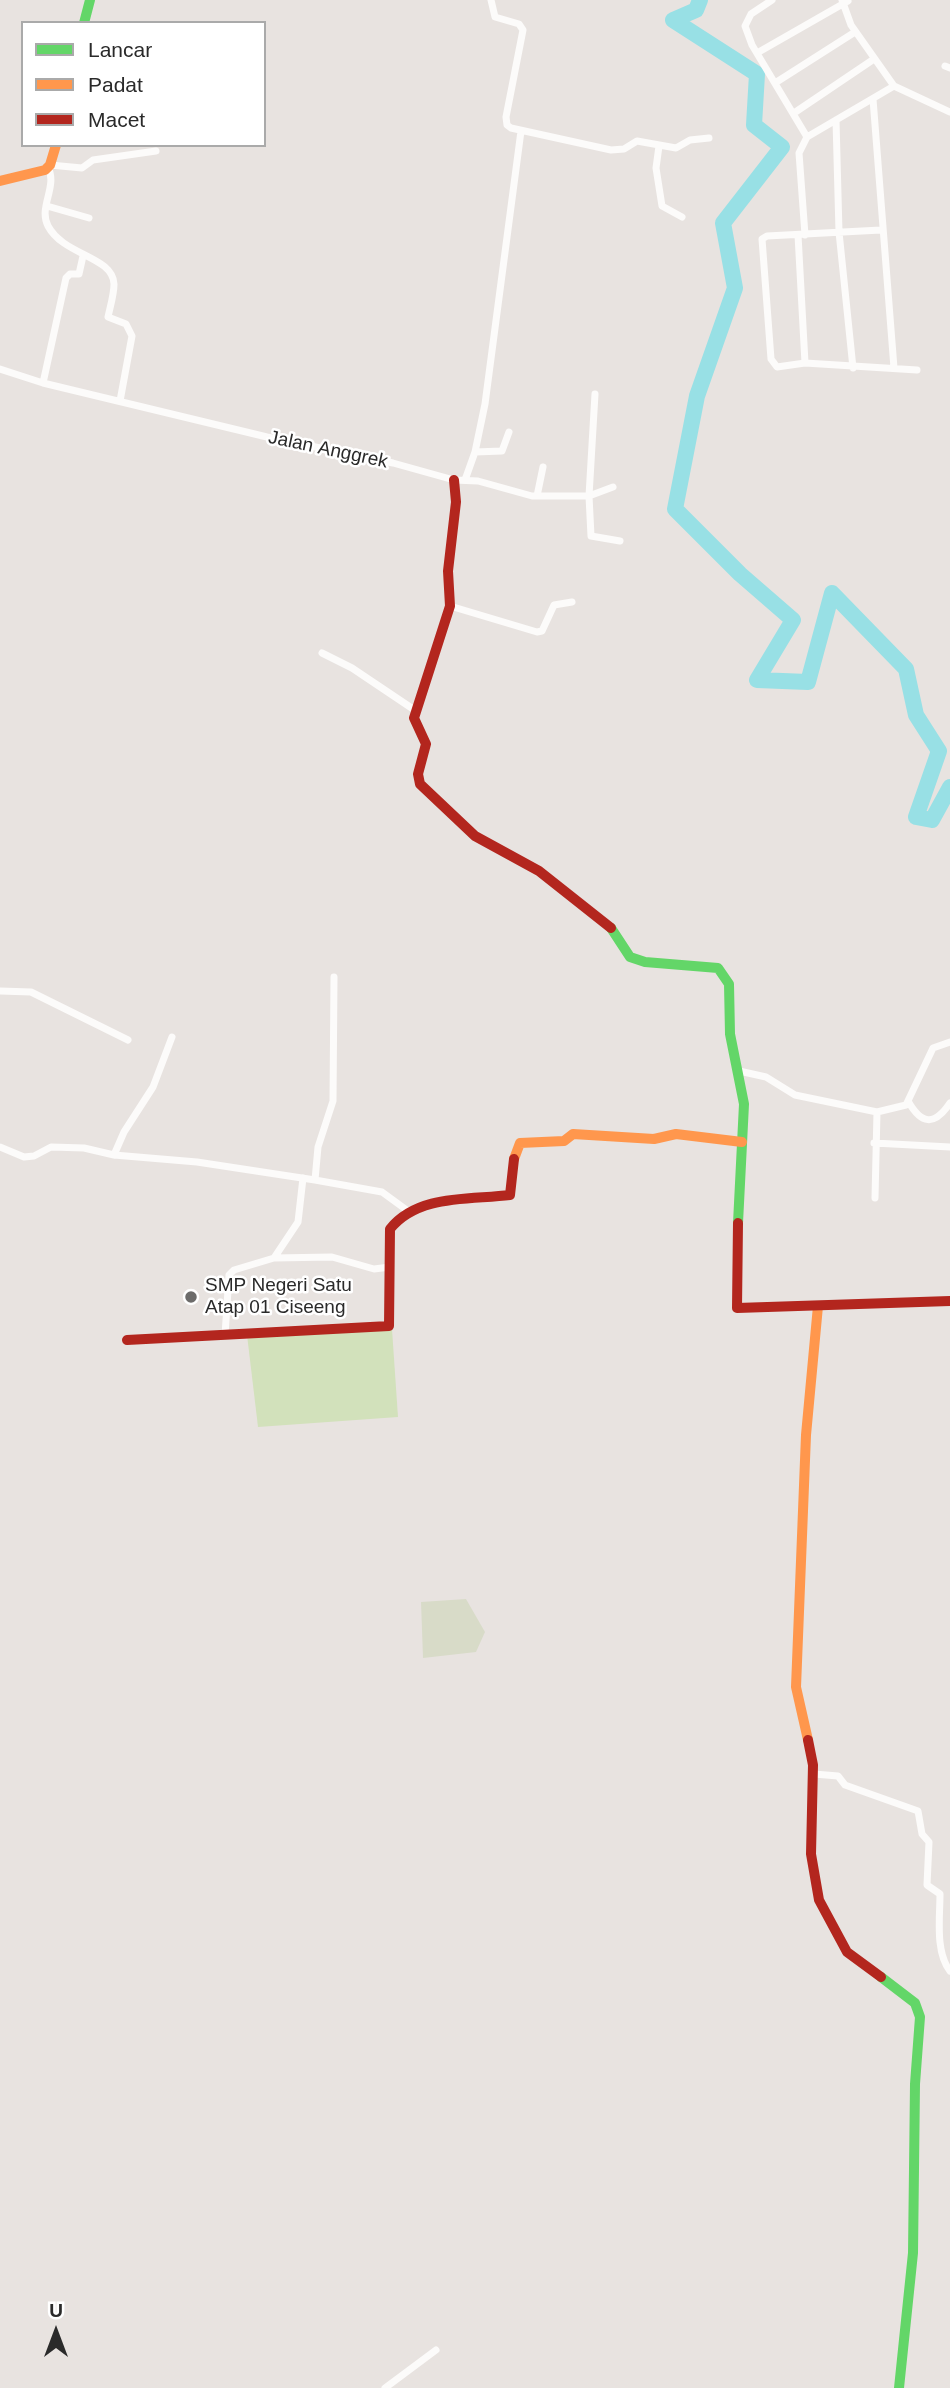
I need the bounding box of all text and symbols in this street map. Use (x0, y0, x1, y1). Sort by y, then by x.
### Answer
legend (21, 21, 266, 147)
text: Lancar (88, 38, 152, 61)
text: Padat (88, 73, 143, 96)
text: Macet (88, 108, 145, 131)
street label: Jalan Anggrek (266, 426, 390, 474)
place label: SMP Negeri Satu Atap 01 Ciseeng (205, 1275, 352, 1319)
marker: SMP Negeri Satu Atap 01 Ciseeng (183, 1289, 199, 1305)
north arrow (21, 2297, 91, 2367)
text: U (49, 2300, 63, 2321)

